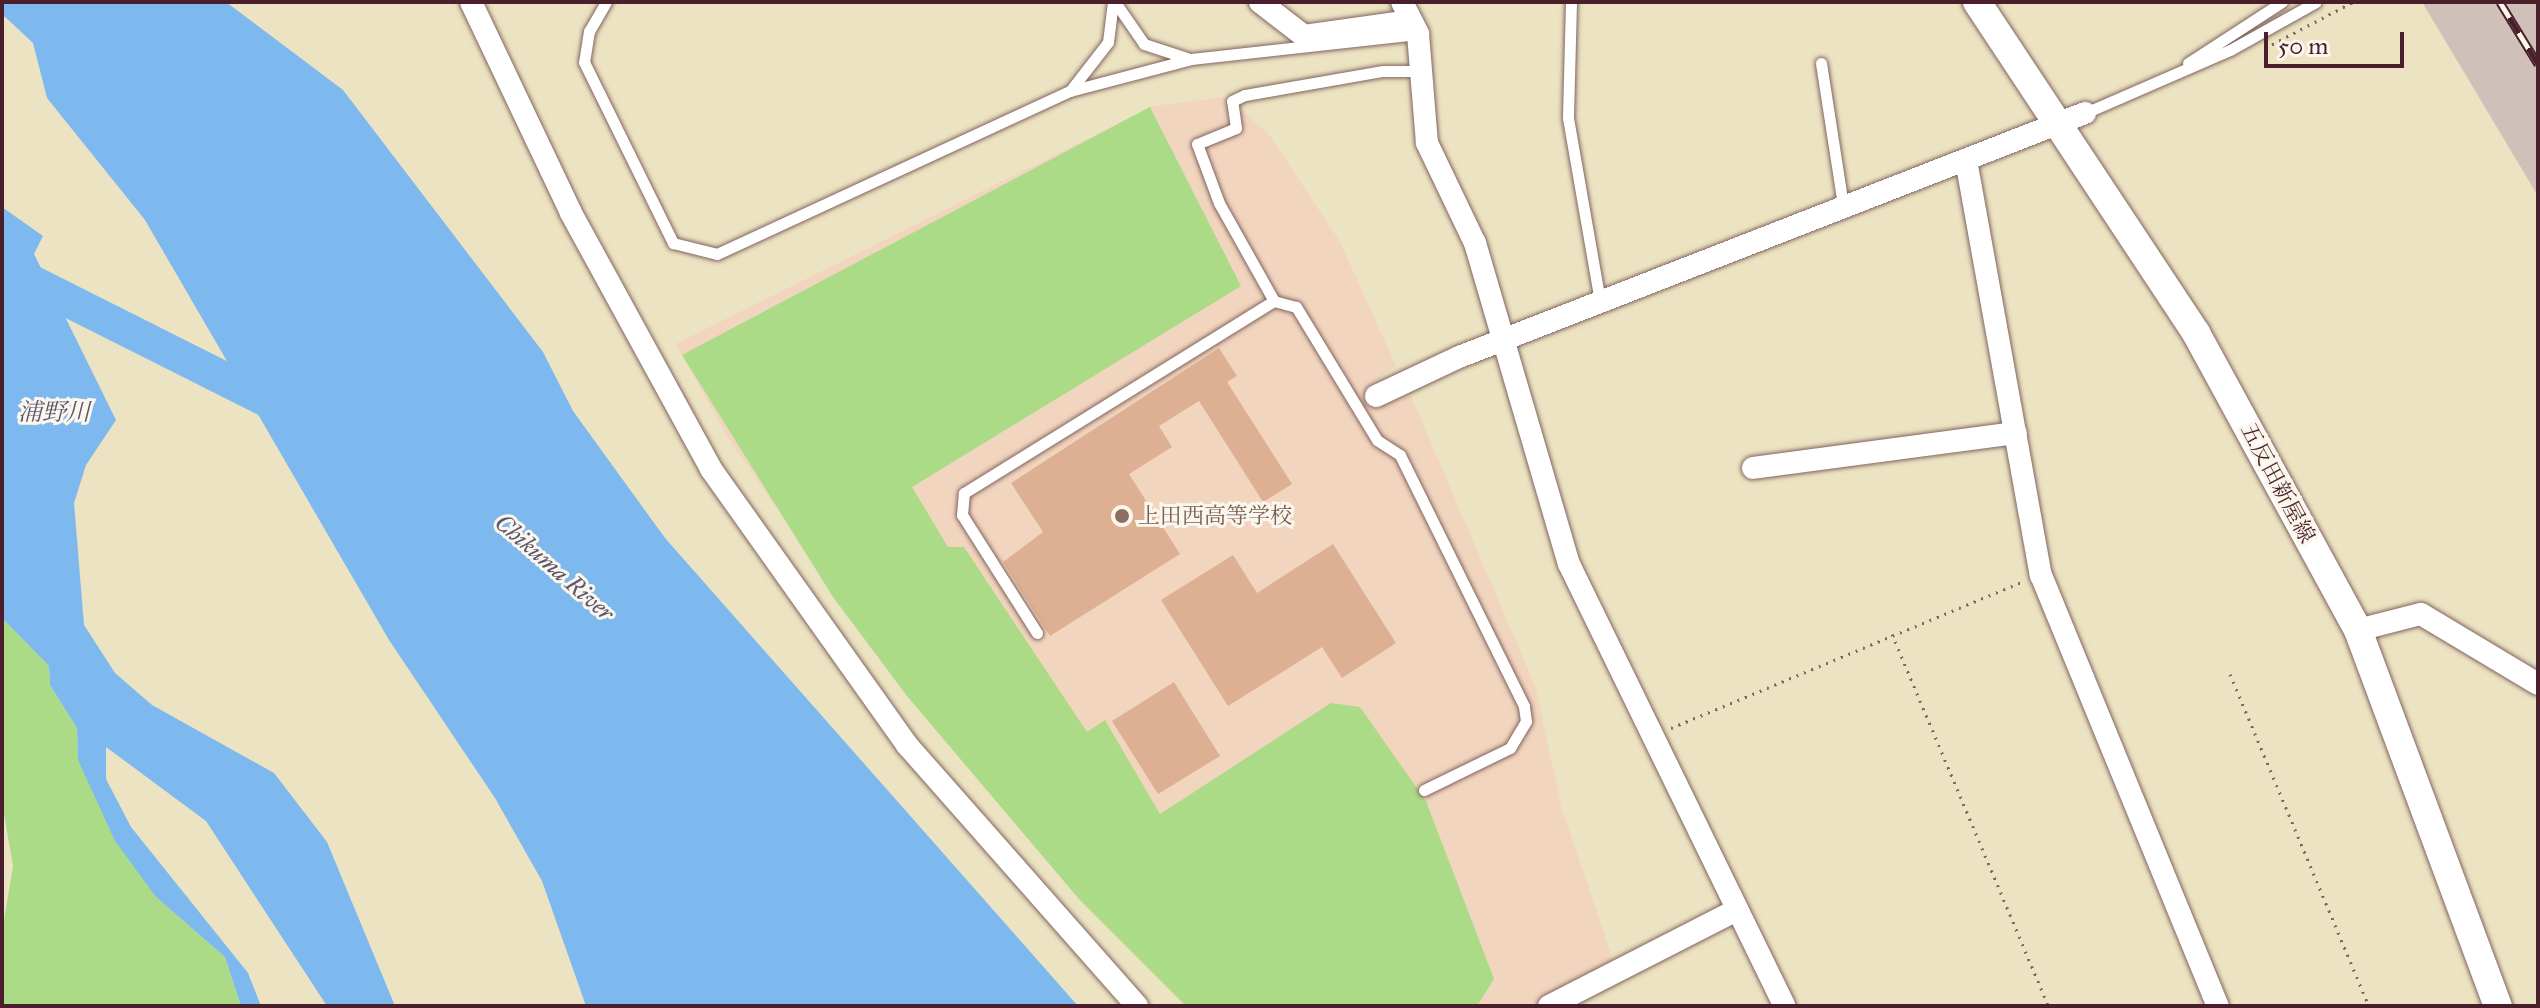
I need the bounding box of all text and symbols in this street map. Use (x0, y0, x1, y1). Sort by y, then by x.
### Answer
scale bar (2268, 16, 2408, 66)
text: 50 m (2278, 31, 2328, 61)
water label: 浦野川 (18, 399, 90, 427)
street label: 五反田新屋線 (2235, 419, 2321, 547)
place label: 上田西高等学校 (1138, 503, 1292, 529)
marker: 上田西高等学校 (1113, 507, 1131, 525)
water label: Chikuma River (489, 508, 619, 628)

